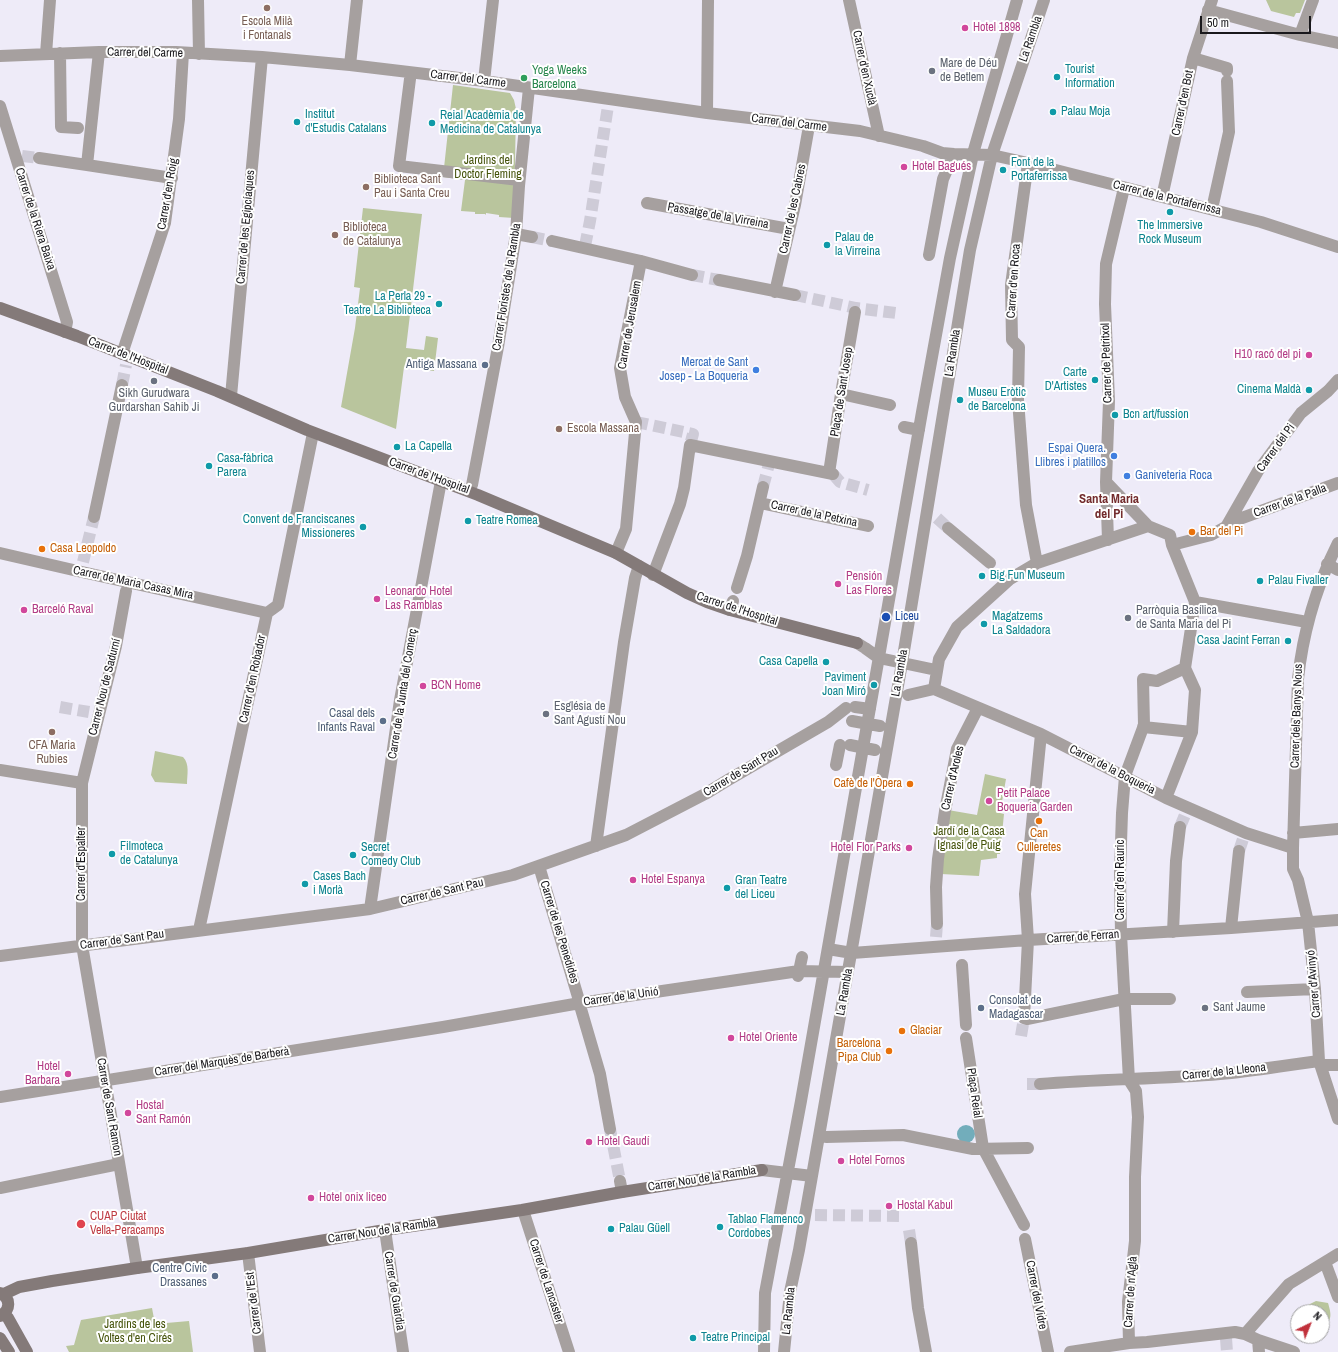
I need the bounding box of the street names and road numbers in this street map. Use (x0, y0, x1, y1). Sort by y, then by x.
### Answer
street label: La Rambla (1016, 14, 1046, 64)
street label: Carrer d'en Xuclà (849, 29, 879, 107)
street label: Carrer del Carme (107, 45, 183, 61)
street label: Carrer del Carme (429, 67, 507, 91)
street label: Carrer d'en Bot (1169, 69, 1197, 137)
street label: Carrer del Carme (750, 111, 828, 135)
street label: Carrer d'en Roig (155, 157, 181, 231)
street label: Carrer de les Cabres (776, 163, 810, 255)
street label: Carrer de la Riera Baixa (12, 166, 58, 272)
street label: Carrer de les Egipcíaques (234, 169, 258, 285)
street label: Carrer de la Portaferrissa (1111, 178, 1223, 218)
street label: Passatge de la Virreina (666, 200, 770, 232)
street label: Carrer Floristes de la Rambla (490, 222, 524, 352)
street label: Carrer d'en Roca (1004, 243, 1024, 319)
street label: Carrer de Jerusalem (615, 280, 645, 370)
street label: Carrer de Petritxol (1098, 323, 1116, 403)
street label: La Rambla (942, 328, 964, 378)
street label: Carrer de l'Hospital (86, 334, 170, 378)
street label: Plaça de Sant Josep (828, 346, 856, 438)
street label: Carrer del Pi (1254, 421, 1298, 475)
street label: Carrer de l'Hospital (387, 455, 471, 497)
street label: Carrer de la Palla (1252, 481, 1328, 521)
street label: Carrer de la Petxina (769, 498, 859, 530)
street label: Carrer de Maria Casas Mira (72, 563, 194, 603)
street label: Carrer de l'Hospital (695, 589, 779, 629)
street label: Carrer de la Junta del Comerç (386, 628, 420, 760)
street label: Carrer d'en Robador (237, 634, 269, 724)
street label: Carrer Nou de Sadurní (86, 637, 124, 737)
street label: La Rambla (889, 648, 911, 698)
street label: Carrer dels Banys Nous (1288, 664, 1306, 768)
street label: Carrer de la Boqueria (1067, 742, 1157, 798)
street label: Carrer de Sant Pau (701, 744, 781, 800)
street label: Carrer d'Aroles (939, 744, 967, 812)
street label: Carrer d'Espalter (75, 827, 89, 901)
street label: Carrer d'en Rauric (1114, 840, 1128, 920)
street label: Carrer de Sant Pau (399, 875, 485, 909)
street label: Carrer de les Penedides (537, 879, 581, 985)
street label: Carrer de Sant Pau (79, 927, 165, 953)
street label: Carrer de Ferran (1046, 927, 1120, 947)
street label: Carrer d'Avinyó (1304, 950, 1324, 1018)
street label: La Rambla (834, 967, 856, 1017)
street label: Carrer de la Unió (583, 985, 659, 1009)
street label: Carrer del Marquès de Barberà (154, 1044, 290, 1080)
street label: Carrer de Sant Ramon (93, 1057, 125, 1157)
street label: Carrer de la Lleona (1181, 1060, 1267, 1084)
street label: Plaça Reial (963, 1067, 985, 1119)
street label: Carrer Nou de la Rambla (647, 1163, 757, 1195)
street label: Carrer Nou de la Rambla (327, 1215, 437, 1247)
street label: Carrer de Lancaster (526, 1237, 566, 1325)
street label: Carrer de Guàrdia (381, 1250, 407, 1332)
street label: Carrer de n'Aglà (1121, 1256, 1141, 1328)
street label: Carrer del Vidre (1022, 1259, 1050, 1331)
street label: Carrer de l'Est (243, 1271, 265, 1335)
street label: La Rambla (779, 1287, 799, 1335)

